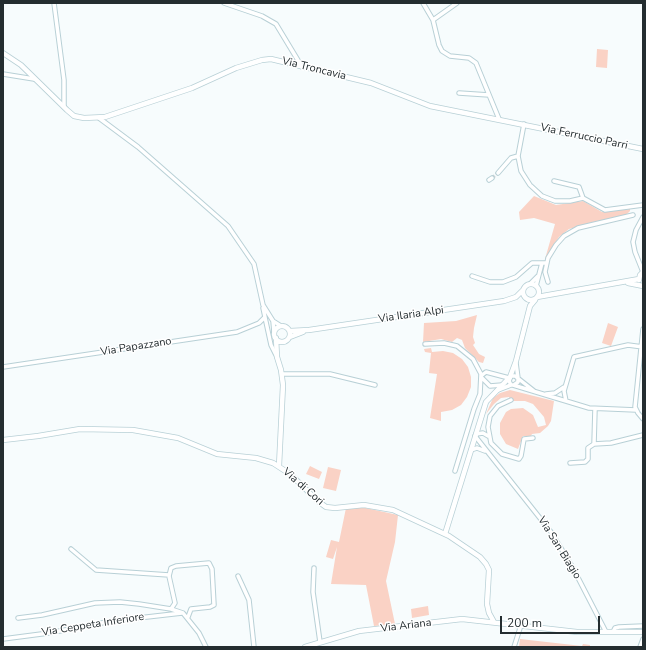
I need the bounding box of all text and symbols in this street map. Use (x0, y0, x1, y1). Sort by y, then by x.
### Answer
street label: Via Troncavia (281, 55, 347, 83)
street label: Via Ferruccio Parri (539, 121, 629, 153)
street label: Via Ilaria Alpi (377, 304, 445, 326)
street label: Via Papazzano (99, 335, 173, 359)
street label: Via di Cori (280, 466, 326, 508)
street label: Via San Biagio (534, 514, 584, 582)
scale bar (502, 608, 602, 634)
street label: Via Ceppeta Inferiore (41, 610, 145, 640)
text: 200 m (507, 615, 542, 631)
street label: Via Ariana (380, 616, 432, 636)

